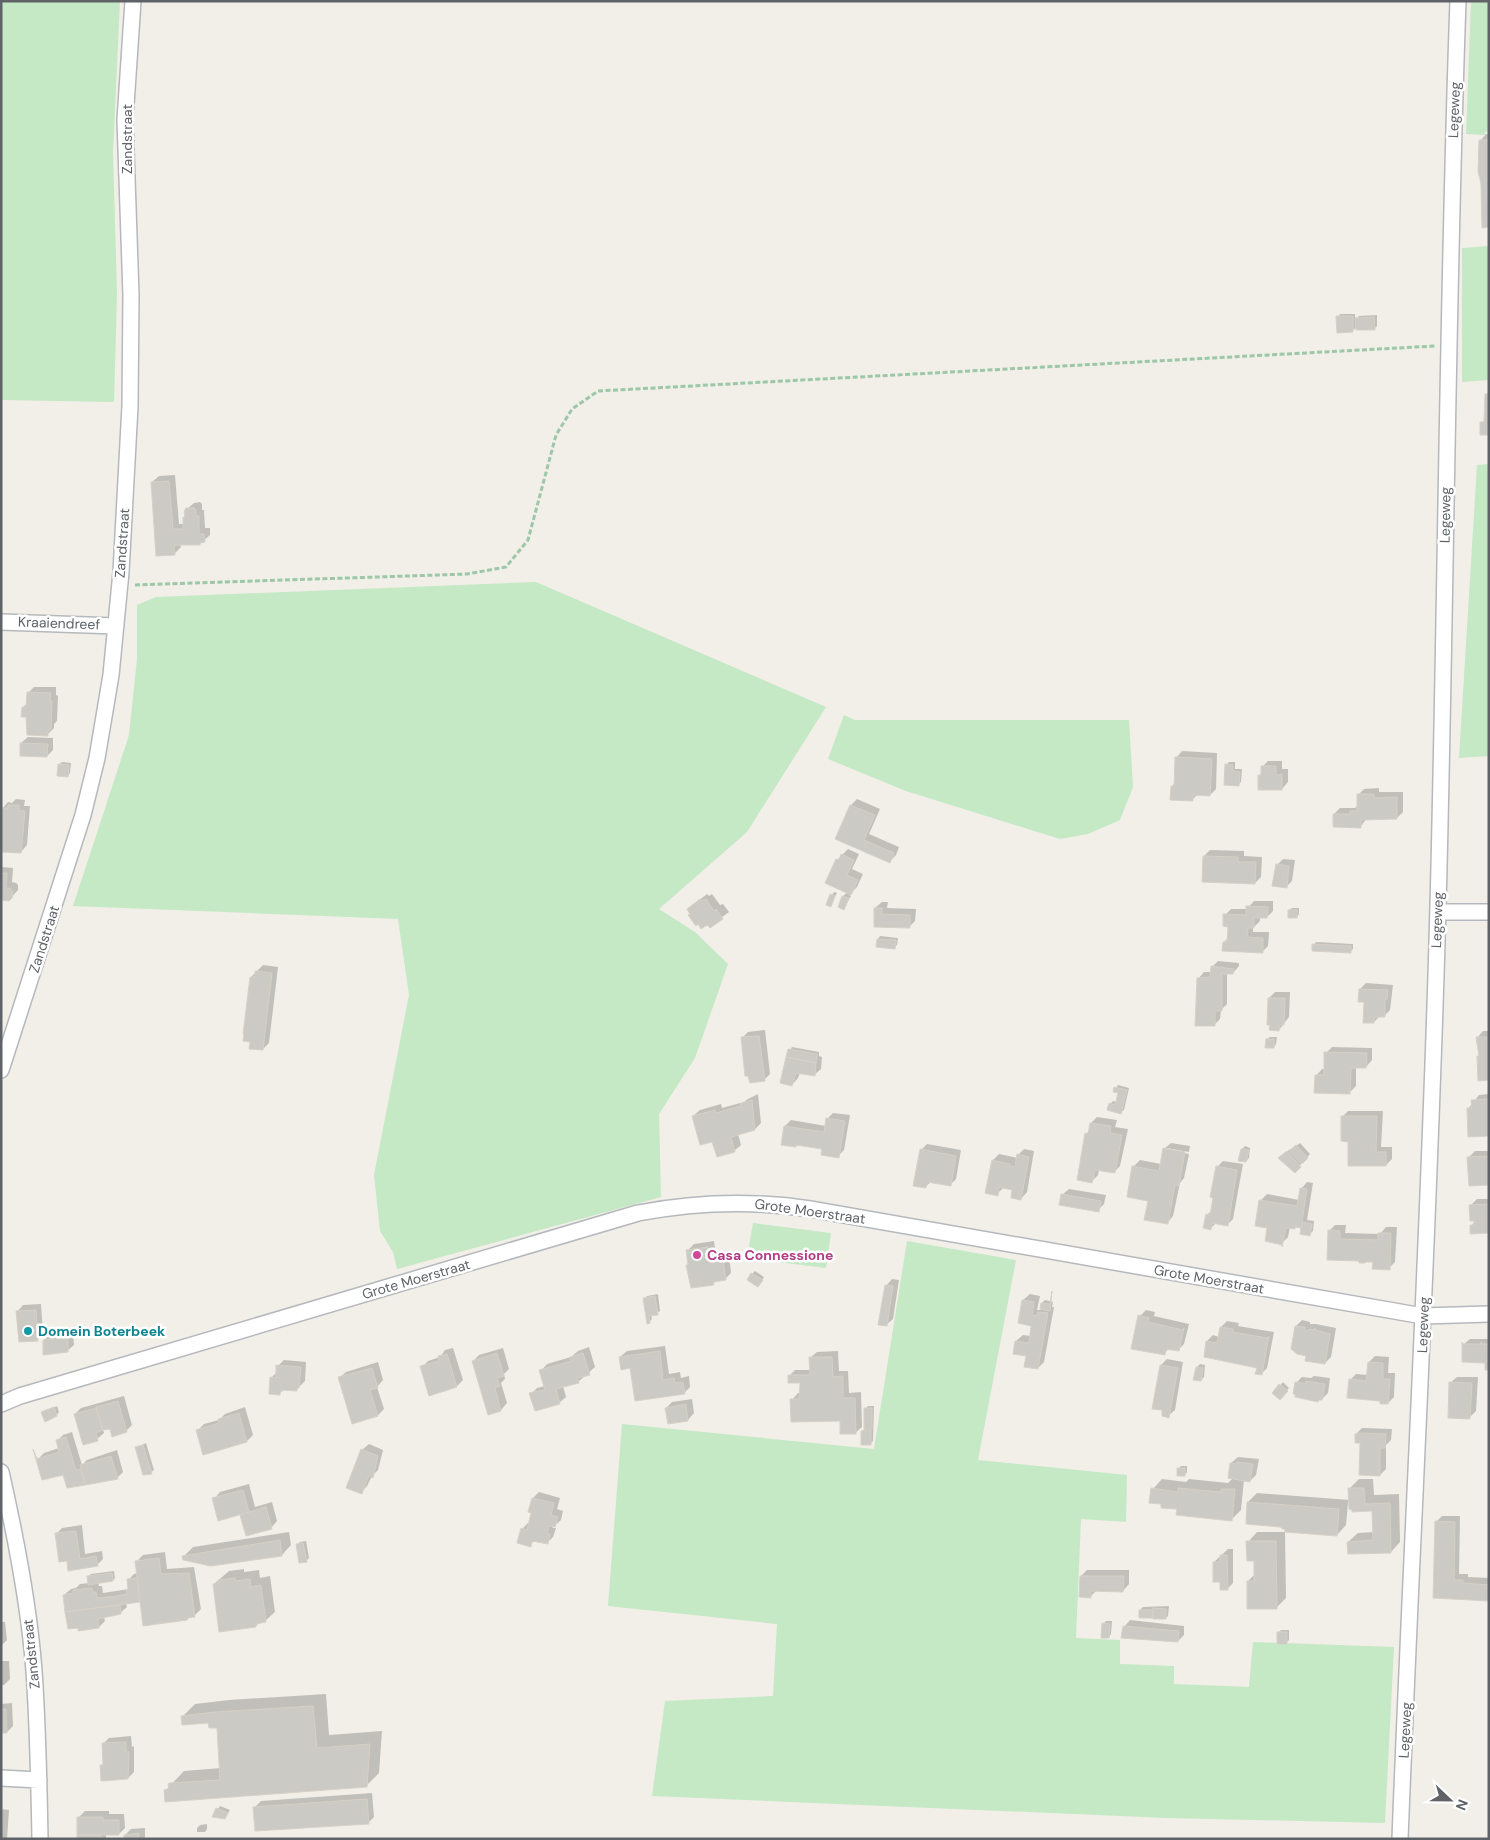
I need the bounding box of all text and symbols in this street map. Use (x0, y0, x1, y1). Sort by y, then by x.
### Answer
street label: Legeweg (1444, 81, 1464, 138)
street label: Zandstraat (118, 104, 136, 174)
street label: Legeweg (1436, 486, 1454, 543)
street label: Zandstraat (111, 507, 133, 579)
street label: Kraaiendreef (18, 613, 101, 633)
street label: Legeweg (1427, 891, 1447, 948)
street label: Zandstraat (25, 903, 63, 975)
street label: Grote Moerstraat (753, 1194, 867, 1228)
place label: Casa Connessione (707, 1246, 833, 1264)
marker: Casa Connessione (691, 1249, 703, 1261)
street label: Grote Moerstraat (360, 1255, 472, 1303)
street label: Grote Moerstraat (1152, 1260, 1266, 1298)
street label: Legeweg (1413, 1296, 1433, 1353)
place label: Domein Boterbeek (38, 1322, 165, 1340)
marker: Domein Boterbeek (22, 1325, 34, 1337)
street label: Zandstraat (18, 1618, 44, 1690)
street label: Legeweg (1395, 1701, 1415, 1759)
north arrow (1425, 1775, 1475, 1825)
text: N (1452, 1797, 1472, 1813)

